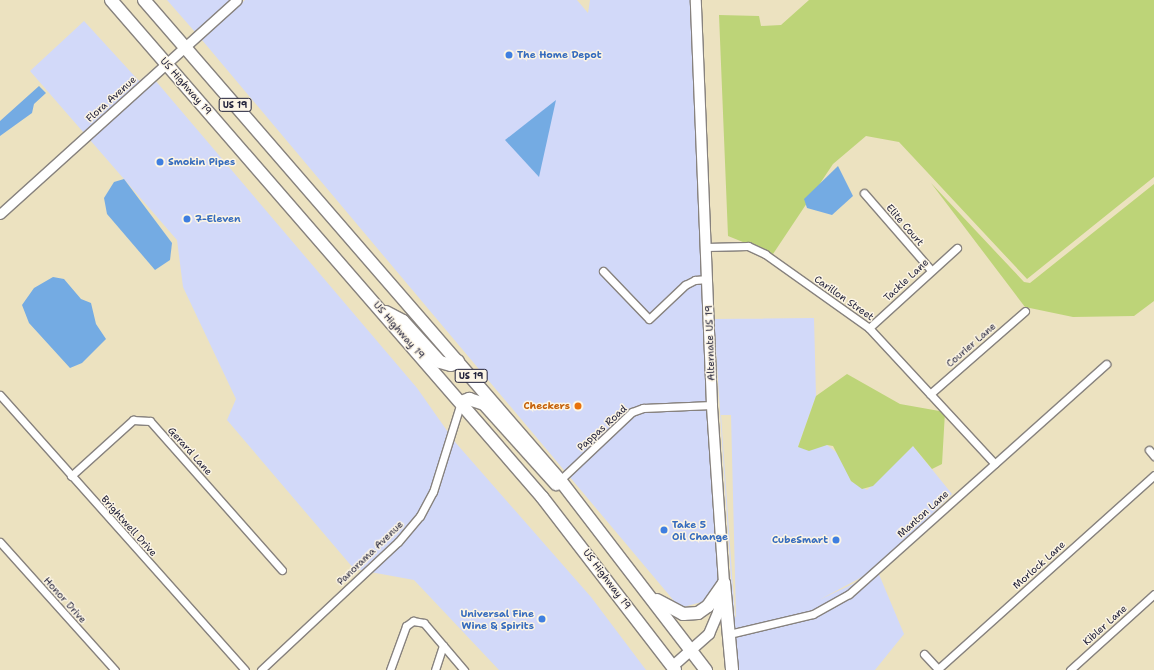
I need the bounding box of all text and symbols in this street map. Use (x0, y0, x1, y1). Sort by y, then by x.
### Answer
place label: The Home Depot (517, 49, 602, 61)
marker: The Home Depot (504, 50, 514, 60)
street label: US Highway 19 (158, 55, 214, 117)
street label: Flora Avenue (84, 73, 138, 125)
road number: US 19 (218, 98, 252, 112)
place label: Smokin Pipes (168, 156, 235, 168)
marker: Smokin Pipes (155, 157, 165, 167)
street label: Elite Court (884, 202, 926, 248)
place label: 7-Eleven (195, 213, 241, 225)
marker: 7-Eleven (182, 214, 192, 224)
street label: Tackle Lane (881, 256, 931, 304)
street label: Carillon Street (812, 273, 876, 323)
street label: US Highway 19 (371, 299, 427, 361)
street label: Alternate US 19 (703, 305, 717, 381)
street label: Courier Lane (944, 320, 998, 370)
road number: US 19 (454, 369, 488, 383)
place label: Checkers (524, 400, 570, 412)
marker: Checkers (573, 401, 583, 411)
street label: Pappas Road (575, 403, 629, 453)
street label: Gerard Lane (165, 424, 215, 478)
street label: Manton Lane (895, 488, 951, 540)
street label: Brightwell Drive (99, 493, 159, 559)
street label: Panorama Avenue (334, 518, 406, 588)
place label: Take 5 Oil Change (672, 518, 728, 542)
marker: Take 5 Oil Change (659, 525, 669, 535)
place label: CubeSmart (772, 534, 828, 546)
marker: CubeSmart (831, 535, 841, 545)
street label: Morlock Lane (1010, 538, 1068, 592)
street label: US Highway 19 (580, 547, 634, 611)
street label: Honor Drive (41, 574, 89, 626)
street label: Kibler Lane (1081, 602, 1129, 648)
place label: Universal Fine Wine & Spirits (460, 607, 534, 630)
marker: Universal Fine Wine & Spirits (537, 614, 547, 624)

